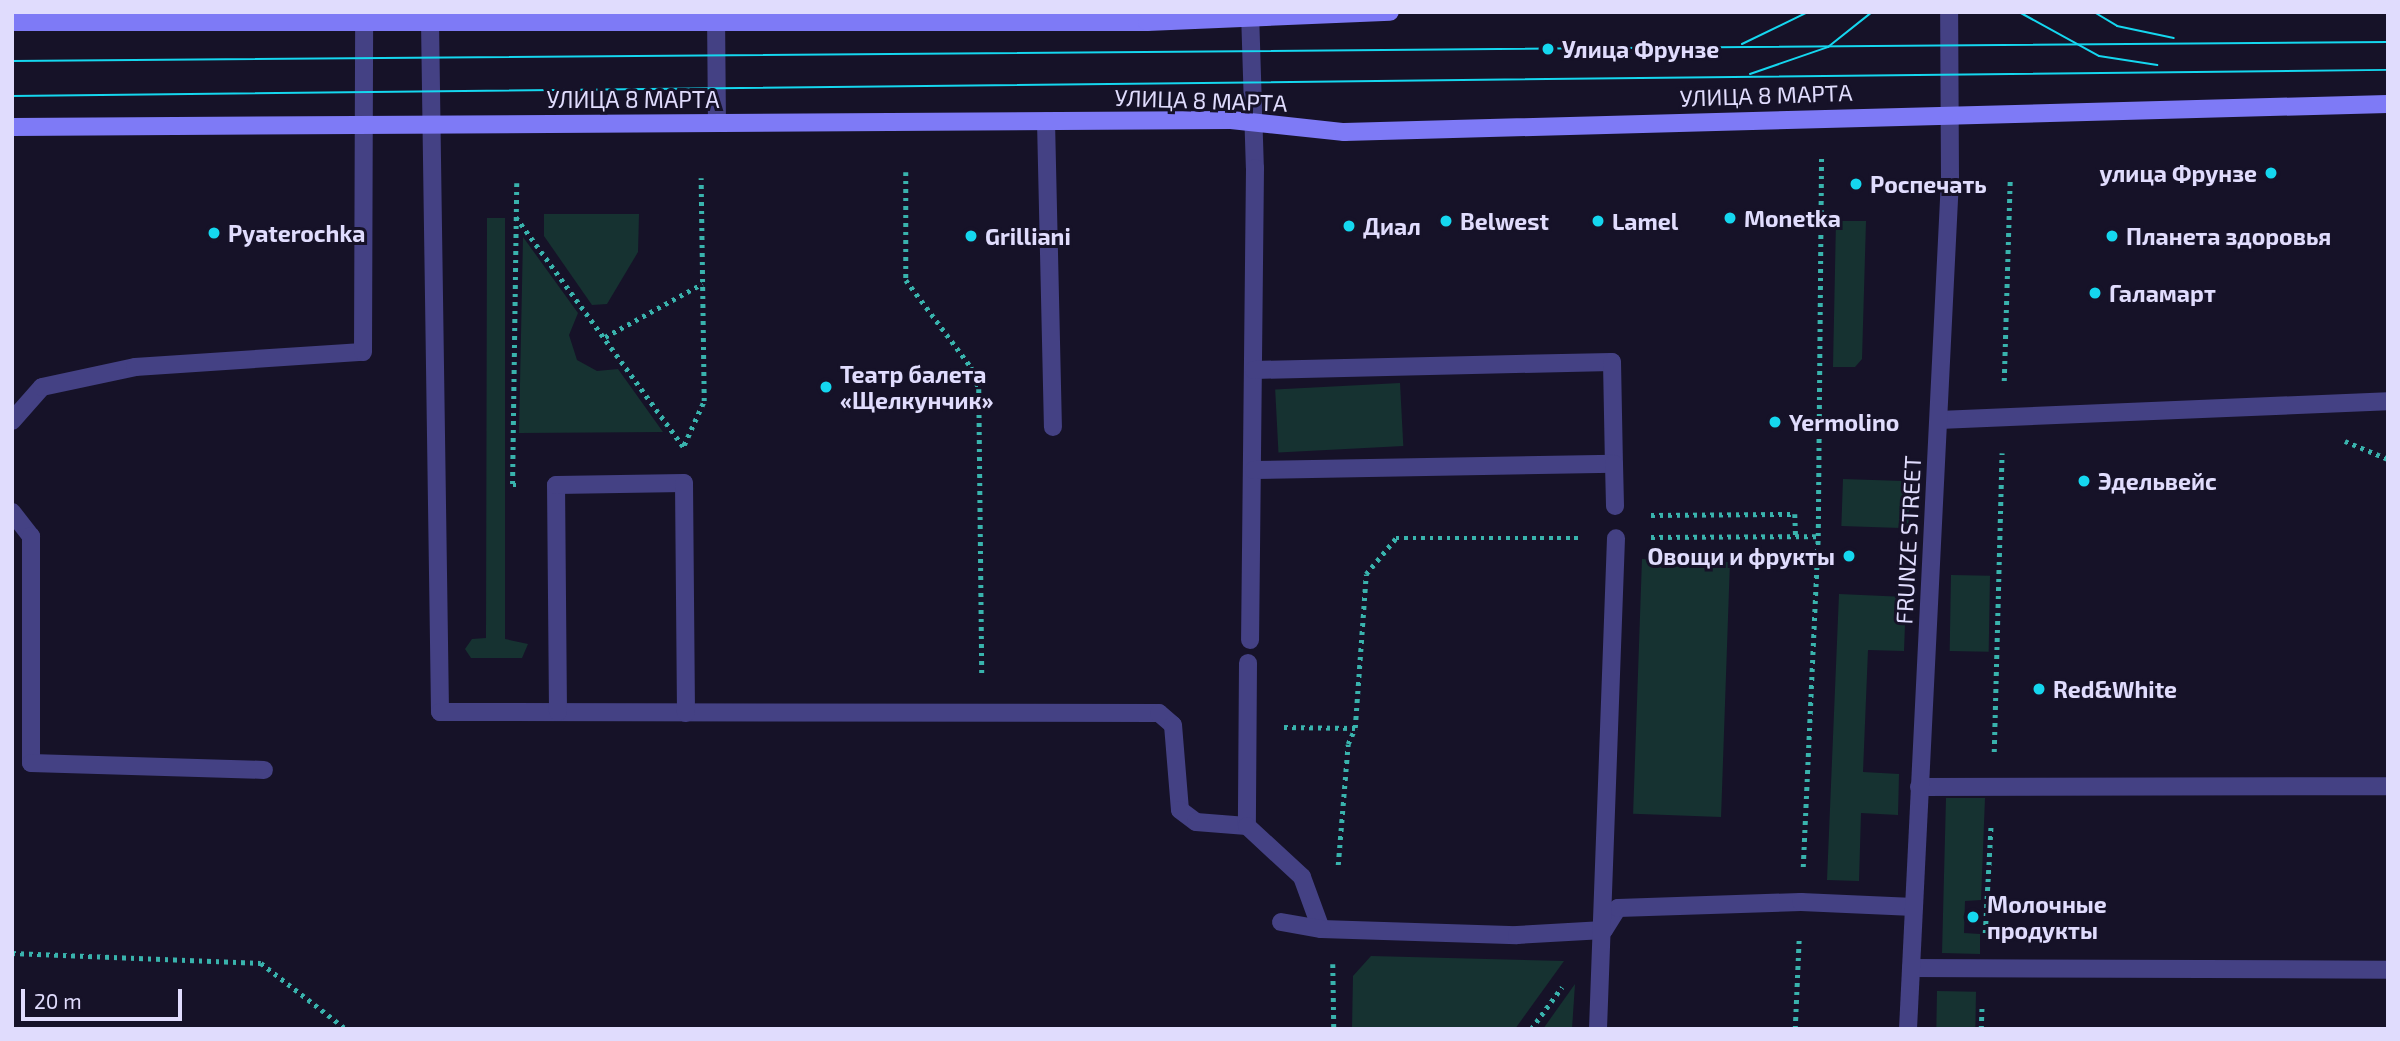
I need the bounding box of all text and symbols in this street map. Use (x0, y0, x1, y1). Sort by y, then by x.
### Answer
place label: Улица Фрунзе (1562, 35, 1719, 63)
marker: Улица Фрунзе (1540, 41, 1556, 57)
street label: УЛИЦА 8 МАРТА (1679, 78, 1853, 112)
street label: УЛИЦА 8 МАРТА (1114, 83, 1288, 117)
street label: УЛИЦА 8 МАРТА (547, 85, 719, 113)
place label: улица Фрунзе (2099, 159, 2257, 187)
marker: улица Фрунзе (2263, 165, 2279, 181)
place label: Роспечать (1870, 170, 1987, 198)
marker: Роспечать (1848, 176, 1864, 192)
place label: Monetka (1744, 204, 1841, 232)
place label: Belwest (1460, 207, 1549, 235)
place label: Lamel (1612, 207, 1678, 235)
marker: Monetka (1722, 210, 1738, 226)
place label: Диал (1363, 212, 1421, 240)
marker: Belwest (1438, 213, 1454, 229)
marker: Lamel (1590, 213, 1606, 229)
marker: Диал (1341, 218, 1357, 234)
place label: Pyaterochka (228, 219, 365, 247)
place label: Grilliani (985, 222, 1071, 250)
place label: Планета здоровья (2126, 222, 2331, 250)
marker: Pyaterochka (206, 225, 222, 241)
marker: Grilliani (963, 228, 979, 244)
marker: Планета здоровья (2104, 228, 2120, 244)
place label: Галамарт (2109, 279, 2216, 307)
marker: Галамарт (2087, 285, 2103, 301)
place label: Театр балета «Щелкунчик» (840, 360, 994, 414)
marker: Театр балета «Щелкунчик» (818, 379, 834, 395)
place label: Yermolino (1789, 408, 1899, 436)
marker: Yermolino (1767, 414, 1783, 430)
street label: FRUNZE STREET (1890, 455, 1926, 625)
place label: Эдельвейс (2098, 467, 2217, 495)
marker: Эдельвейс (2076, 473, 2092, 489)
place label: Овощи и фрукты (1648, 542, 1835, 570)
marker: Овощи и фрукты (1841, 548, 1857, 564)
place label: Red&White (2053, 675, 2177, 703)
marker: Red&White (2031, 681, 2047, 697)
place label: Молочные продукты (1987, 890, 2107, 944)
marker: Молочные продукты (1965, 909, 1981, 925)
scale bar (24, 974, 186, 1018)
text: 20 m (34, 988, 82, 1013)

